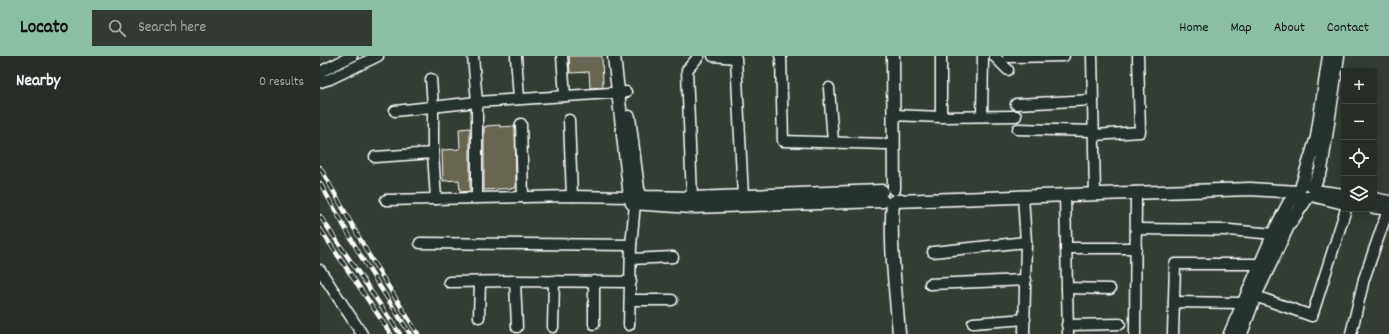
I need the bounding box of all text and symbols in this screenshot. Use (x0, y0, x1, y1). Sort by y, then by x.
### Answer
search box (92, 10, 372, 46)
text: Locato (20, 15, 68, 42)
icon: search (106, 17, 128, 39)
text: Search here (138, 17, 206, 39)
text: Home (1179, 18, 1208, 38)
text: Map (1230, 18, 1252, 38)
text: About (1274, 18, 1305, 38)
text: Contact (1327, 18, 1369, 38)
map controls (1341, 68, 1377, 212)
button: + (1341, 68, 1377, 104)
text: Nearby (16, 70, 60, 94)
text: 0 results (259, 73, 304, 92)
button: − (1341, 104, 1377, 140)
button: locate (1341, 140, 1377, 176)
button: layers (1341, 176, 1377, 212)

